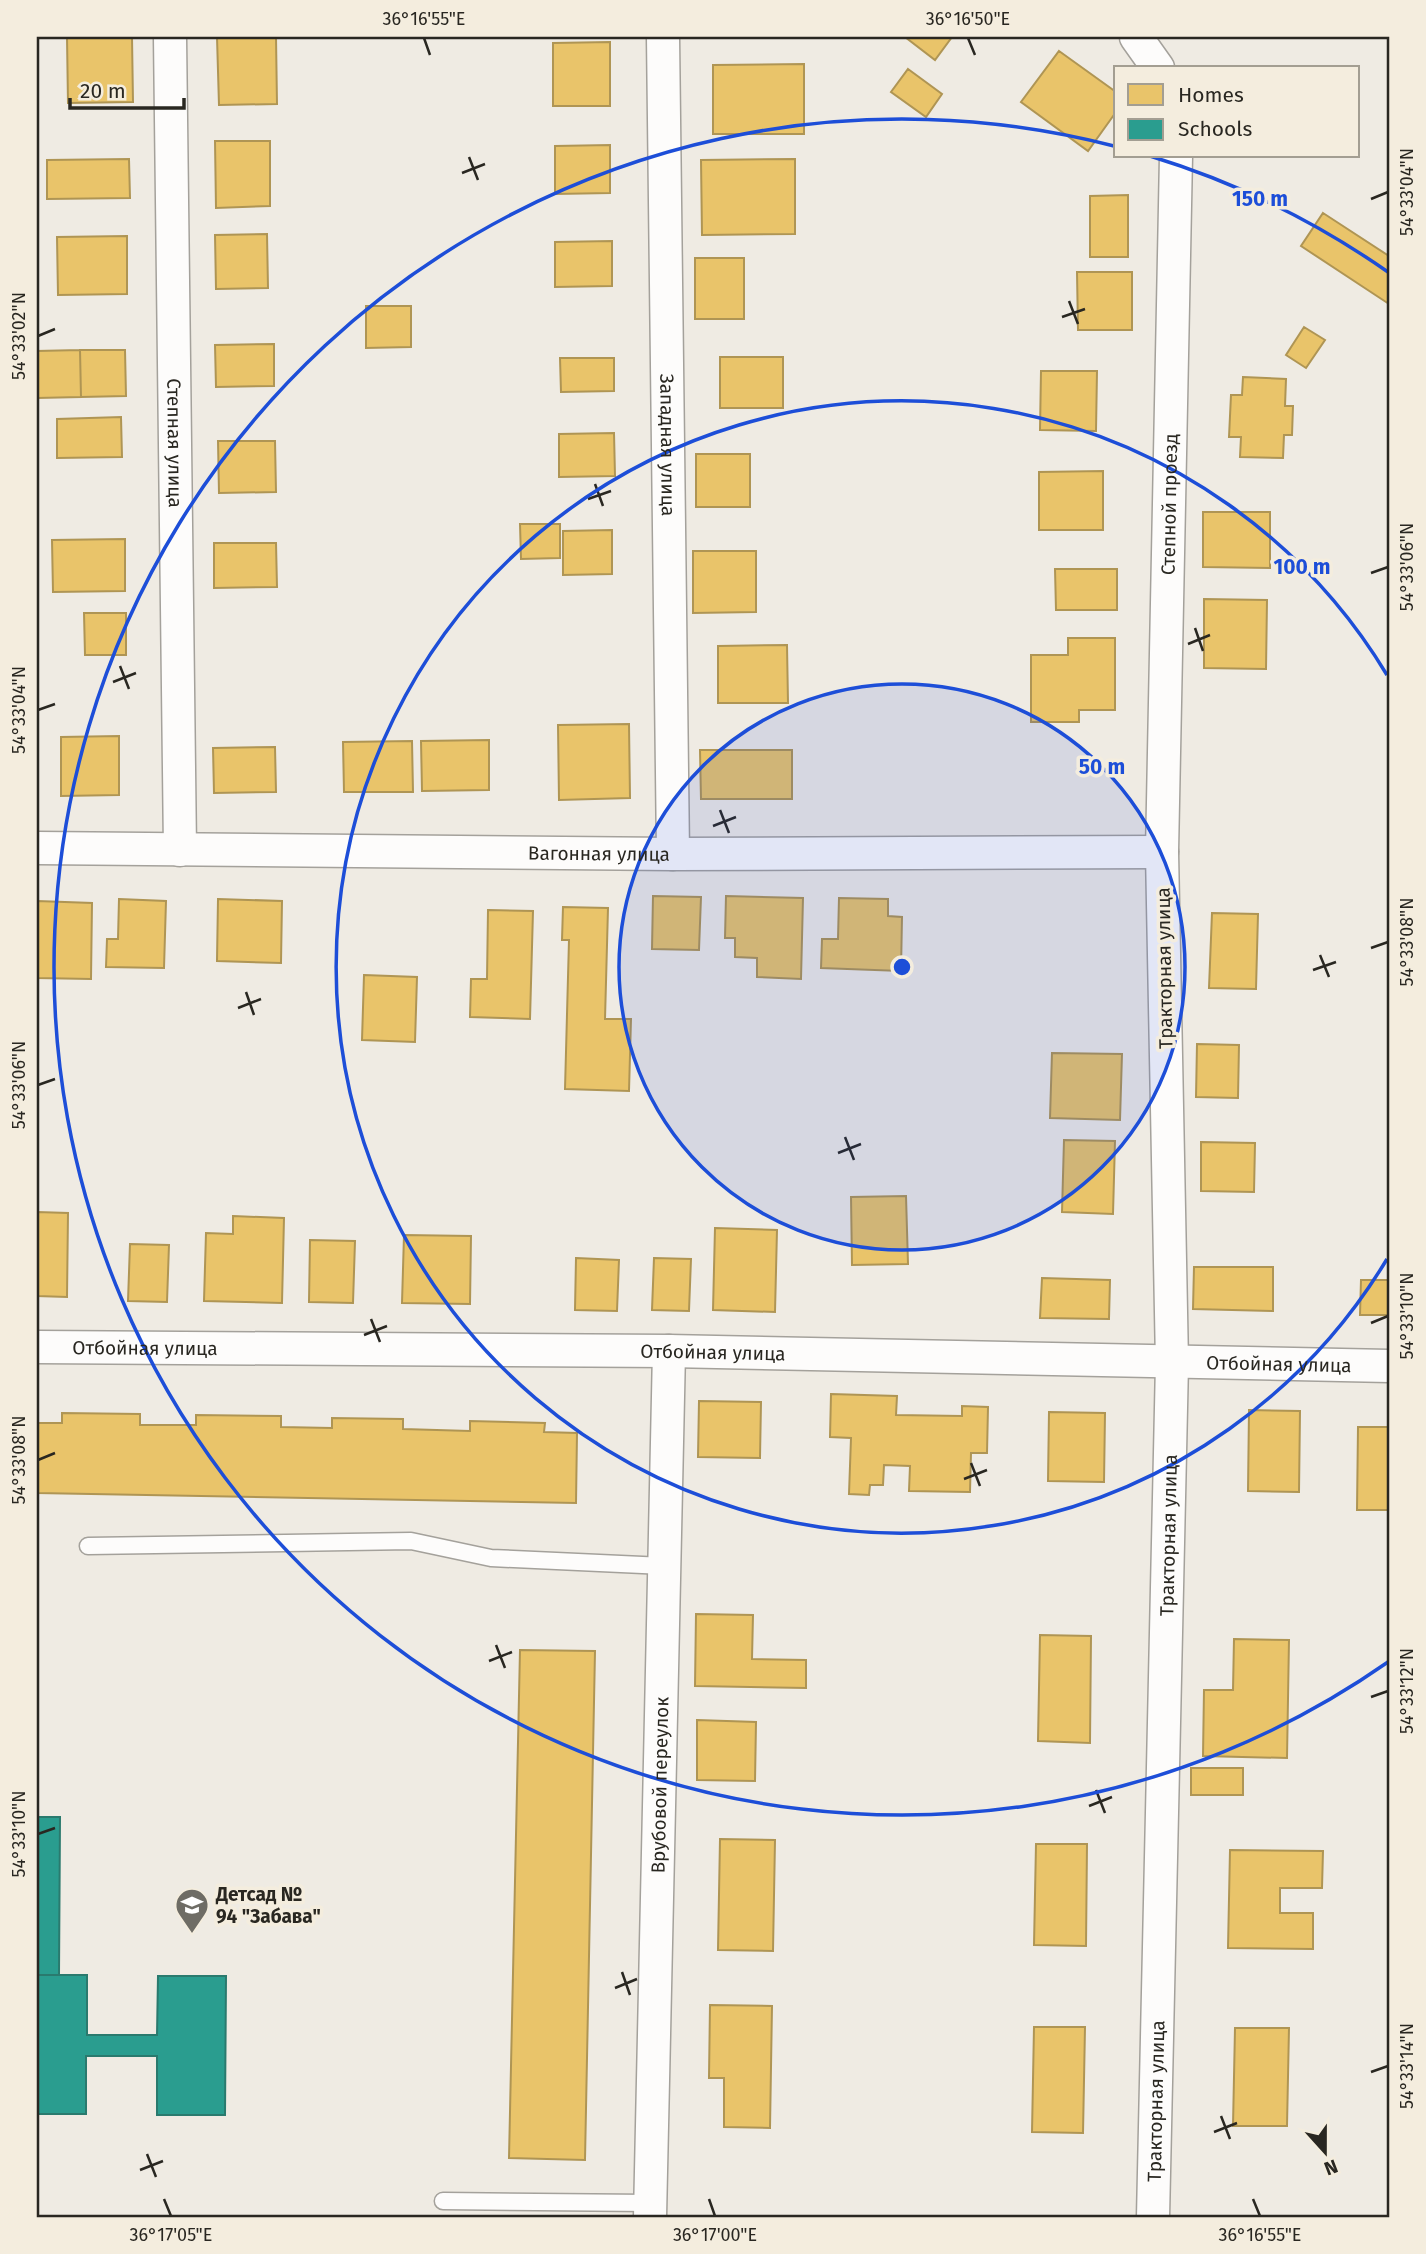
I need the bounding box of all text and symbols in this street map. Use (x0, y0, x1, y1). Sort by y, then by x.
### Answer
text: 36°16'55"E (383, 8, 466, 30)
text: 36°16'50"E (926, 8, 1010, 30)
scale bar (70, 66, 184, 110)
legend (1114, 66, 1360, 158)
text: 20 m (80, 78, 126, 104)
text: Homes (1178, 82, 1244, 108)
text: Schools (1178, 116, 1252, 142)
text: 54°33'04"N (1396, 148, 1418, 236)
text: 150 m (1232, 186, 1288, 212)
text: 54°33'02"N (8, 292, 30, 380)
street label: Западная улица (655, 374, 680, 516)
street label: Степная улица (162, 378, 187, 508)
street label: Степной проезд (1157, 433, 1182, 575)
text: 54°33'06"N (1396, 523, 1418, 611)
text: 100 m (1273, 554, 1331, 580)
text: 54°33'04"N (8, 666, 30, 754)
text: 50 m (1079, 754, 1125, 780)
street label: Вагонная улица (528, 842, 670, 866)
street label: Тракторная улица (1152, 887, 1177, 1049)
text: 54°33'08"N (1396, 898, 1418, 986)
centre of rings (890, 955, 914, 979)
text: 54°33'06"N (8, 1041, 30, 1129)
text: 54°33'10"N (1396, 1272, 1418, 1360)
street label: Отбойная улица (72, 1336, 218, 1360)
street label: Отбойная улица (640, 1340, 786, 1365)
street label: Отбойная улица (1206, 1351, 1352, 1377)
text: 54°33'08"N (8, 1416, 30, 1504)
street label: Тракторная улица (1155, 1454, 1182, 1616)
text: 54°33'12"N (1396, 1648, 1418, 1734)
street label: Врубовой переулок (647, 1696, 673, 1874)
text: 54°33'10"N (8, 1790, 30, 1878)
place label: Детсад № 94 "Забава" (215, 1883, 321, 1928)
school or university icon: Детсад № 94 "Забава" (173, 1886, 211, 1935)
street label: Тракторная улица (1143, 2020, 1169, 2182)
text: 54°33'14"N (1396, 2023, 1418, 2109)
north arrow (1290, 2118, 1360, 2188)
text: N (1321, 2154, 1341, 2180)
text: 36°17'05"E (130, 2224, 212, 2246)
text: 36°17'00"E (673, 2224, 757, 2246)
text: 36°16'55"E (1219, 2224, 1302, 2246)

